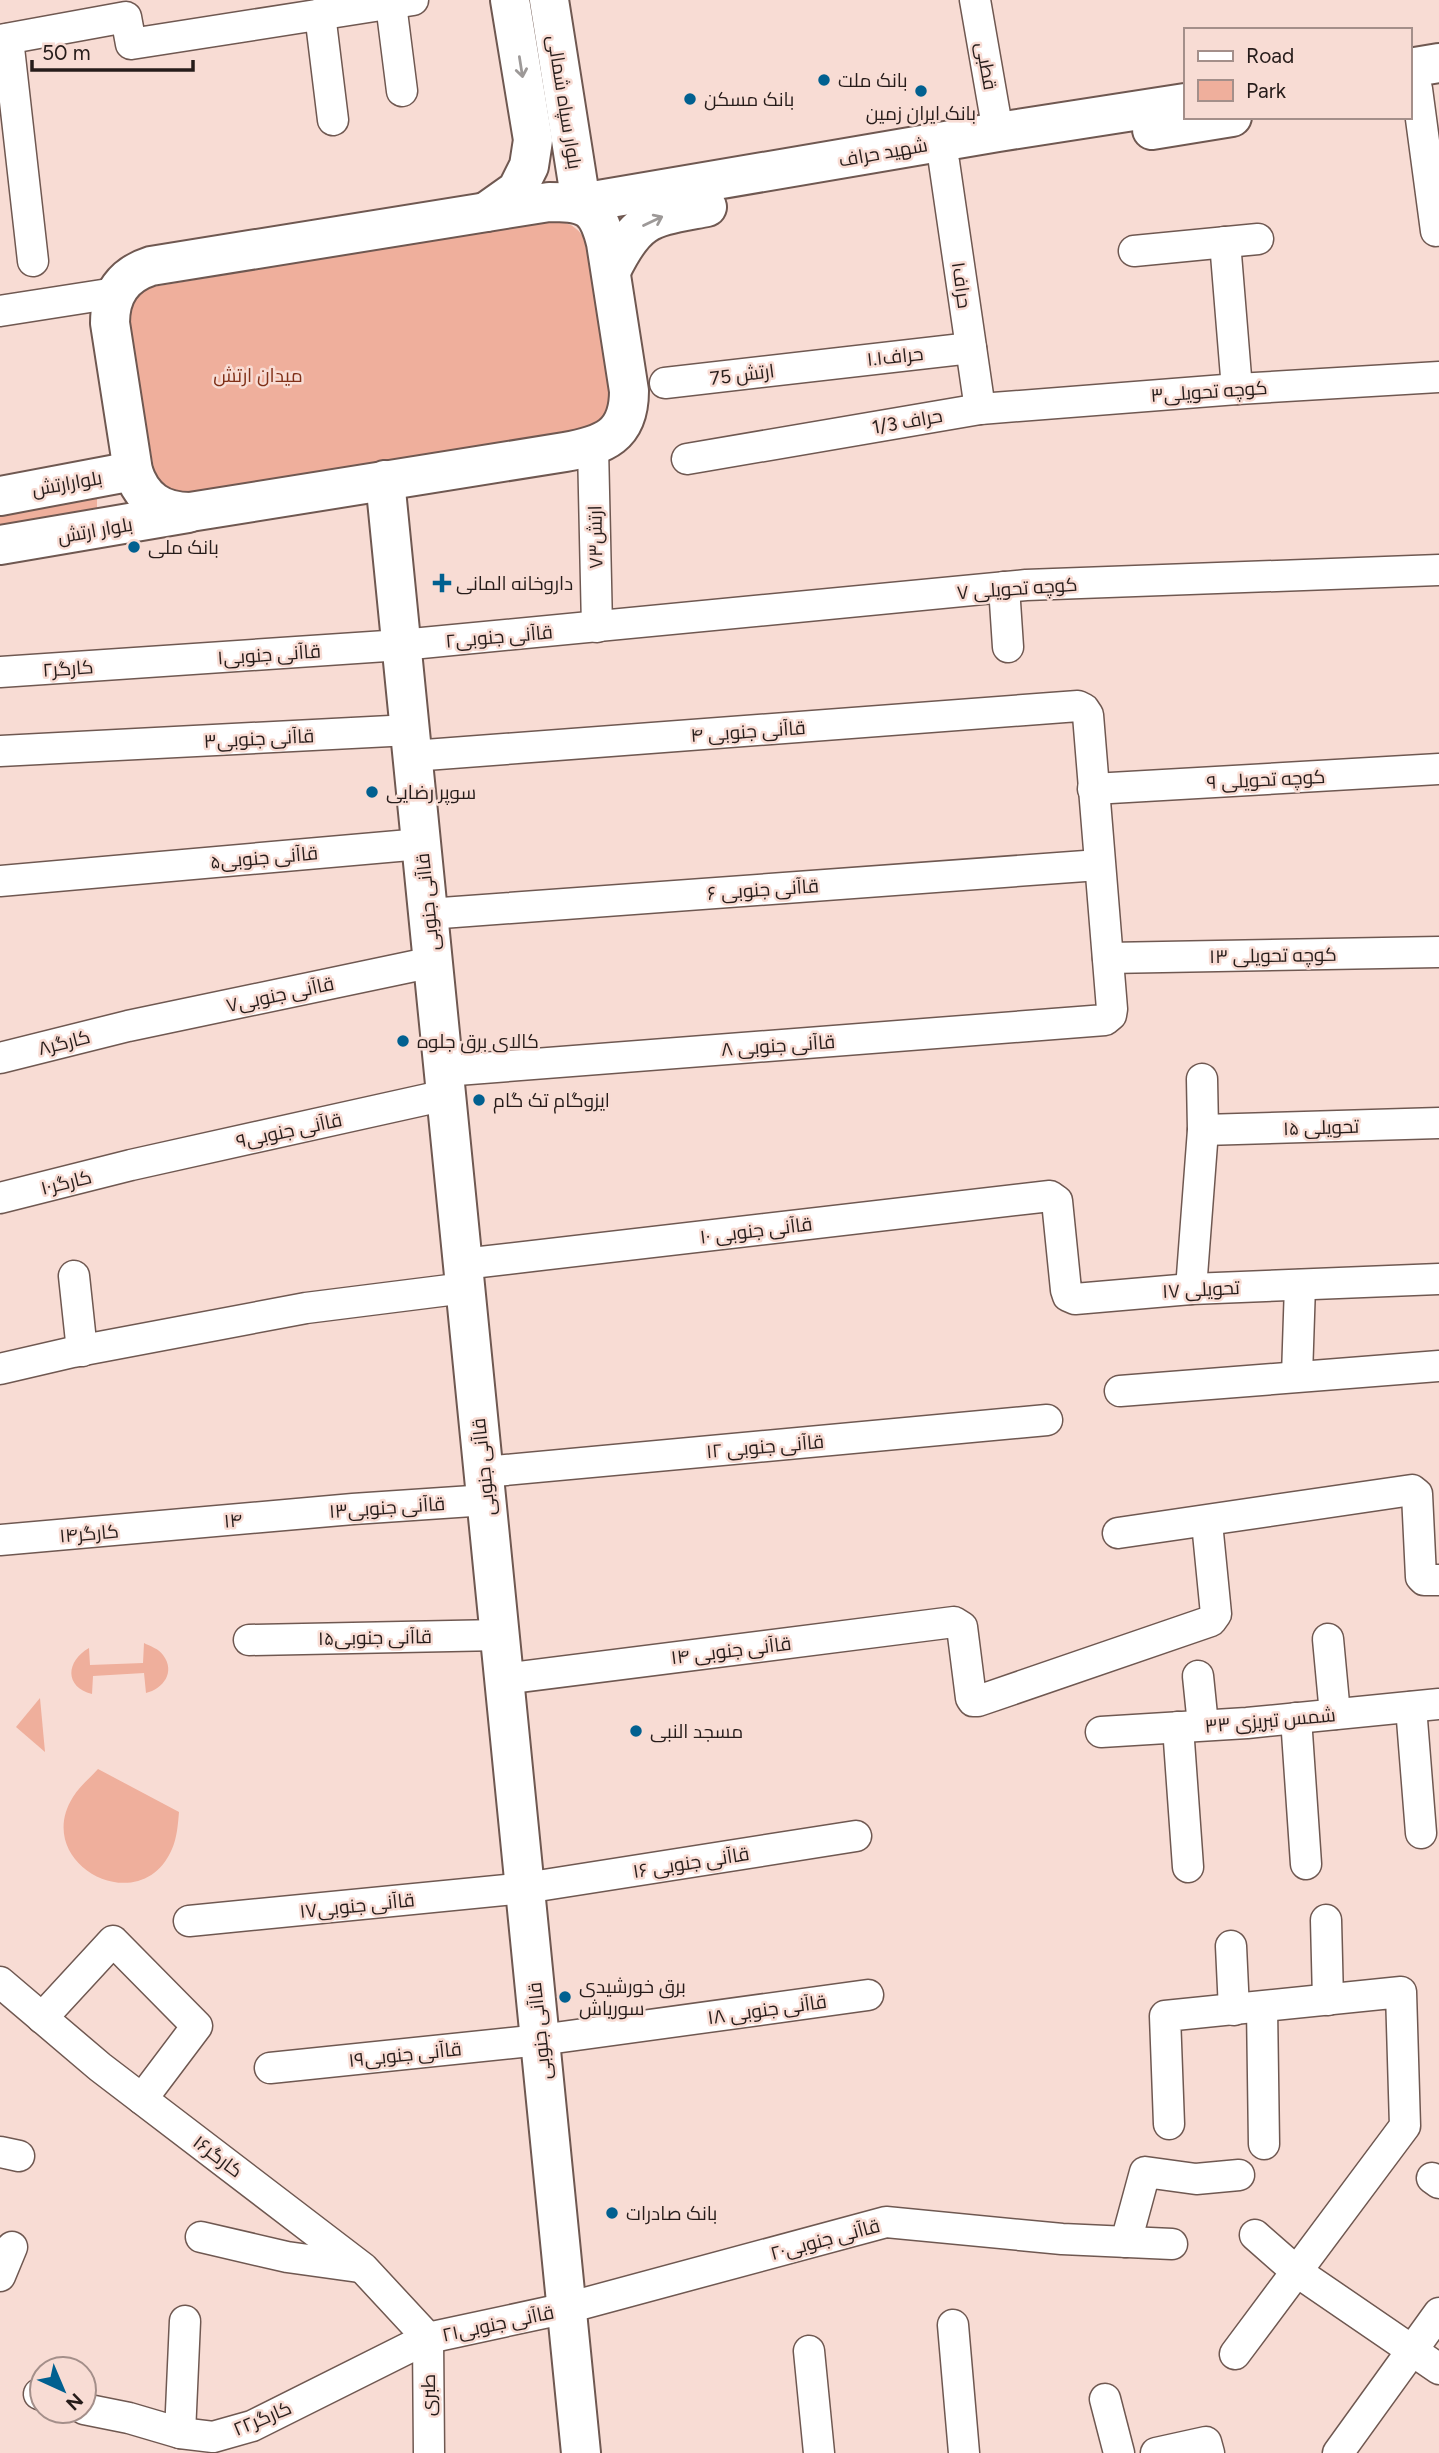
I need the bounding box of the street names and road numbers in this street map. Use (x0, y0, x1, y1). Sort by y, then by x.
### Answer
street label: بلوار سپاه شمالی (543, 33, 586, 171)
street label: قطبی (971, 40, 1002, 92)
street label: شهید حراف (837, 133, 929, 172)
street label: حراف۱ (947, 260, 976, 310)
street label: حراف۱.۱ (866, 342, 924, 371)
street label: 75 ارتش (709, 359, 776, 390)
street label: کوچه تحویلی۳ (1150, 376, 1268, 408)
street label: 1/3 حراف (870, 404, 944, 439)
street label: بلوارارتش (30, 466, 104, 501)
street label: ارتش۷۳ (583, 505, 608, 569)
street label: بلوار ارتش (56, 513, 134, 548)
street label: کوچه تحویلی ۷ (956, 573, 1078, 605)
street label: ۲قاآنی جنوبی (444, 620, 554, 653)
street label: قاآنی جنوبی۱ (217, 639, 322, 670)
street label: کارگر۲ (42, 655, 94, 682)
street label: قاآنی جنوبی ۴ (690, 716, 806, 747)
street label: قاآنی جنوبی۳ (203, 724, 315, 753)
street label: کوچه تحویلی ۹ (1206, 765, 1326, 795)
street label: قاآنی جنوبی۵ (209, 841, 319, 874)
street label: قاآنی جنوبی (411, 852, 444, 952)
street label: قاآنی جنوبی ۶ (707, 874, 819, 905)
street label: کوچه تحویلی ۱۳ (1209, 943, 1337, 969)
street label: قاآنی جنوبی۷ (224, 972, 336, 1017)
street label: کارگر۸ (36, 1025, 93, 1060)
street label: قاآنی جنوبی ۸ (720, 1030, 836, 1061)
street label: قاآنی جنوبی۹ (234, 1108, 344, 1153)
street label: تحویلی ۱۵ (1283, 1115, 1359, 1140)
street label: کارگر۱۰ (38, 1165, 94, 1200)
street label: قاآنی جنوبی ۱۰ (699, 1212, 814, 1249)
street label: تحویلی ۱۷ (1162, 1276, 1240, 1303)
street label: قاآنی جنوبی (467, 1417, 500, 1517)
street label: قاآنی جنوبی ۱۲ (705, 1430, 825, 1463)
street label: قاآنی جنوبی۱۳ (328, 1492, 446, 1523)
street label: ۱۴ (223, 1508, 243, 1533)
street label: کارگر۱۴ (58, 1519, 120, 1548)
street label: قاآنی جنوبی۱۵ (318, 1625, 432, 1650)
street label: قاآنی جنوبی ۱۴ (670, 1632, 793, 1669)
street label: شمس تبریزی ۳۳ (1204, 1703, 1337, 1738)
street label: قاآنی جنوبی ۱۶ (631, 1842, 751, 1883)
street label: قاآنی جنوبی۱۷ (298, 1888, 416, 1923)
street label: قاآنی جنوبی (523, 1981, 556, 2081)
street label: قاآنی جنوبی ۱۸ (706, 1990, 828, 2029)
street label: قاآنی جنوبی۱۹ (347, 2037, 463, 2072)
street label: کارگر۱۶ (188, 2130, 247, 2182)
street label: ۲۰قاآنی جنوبی (768, 2214, 882, 2265)
street label: قاآنی جنوبی۲۱ (440, 2300, 556, 2347)
street label: طبری (417, 2374, 440, 2416)
street label: ۲۲کارگر (230, 2396, 295, 2441)

